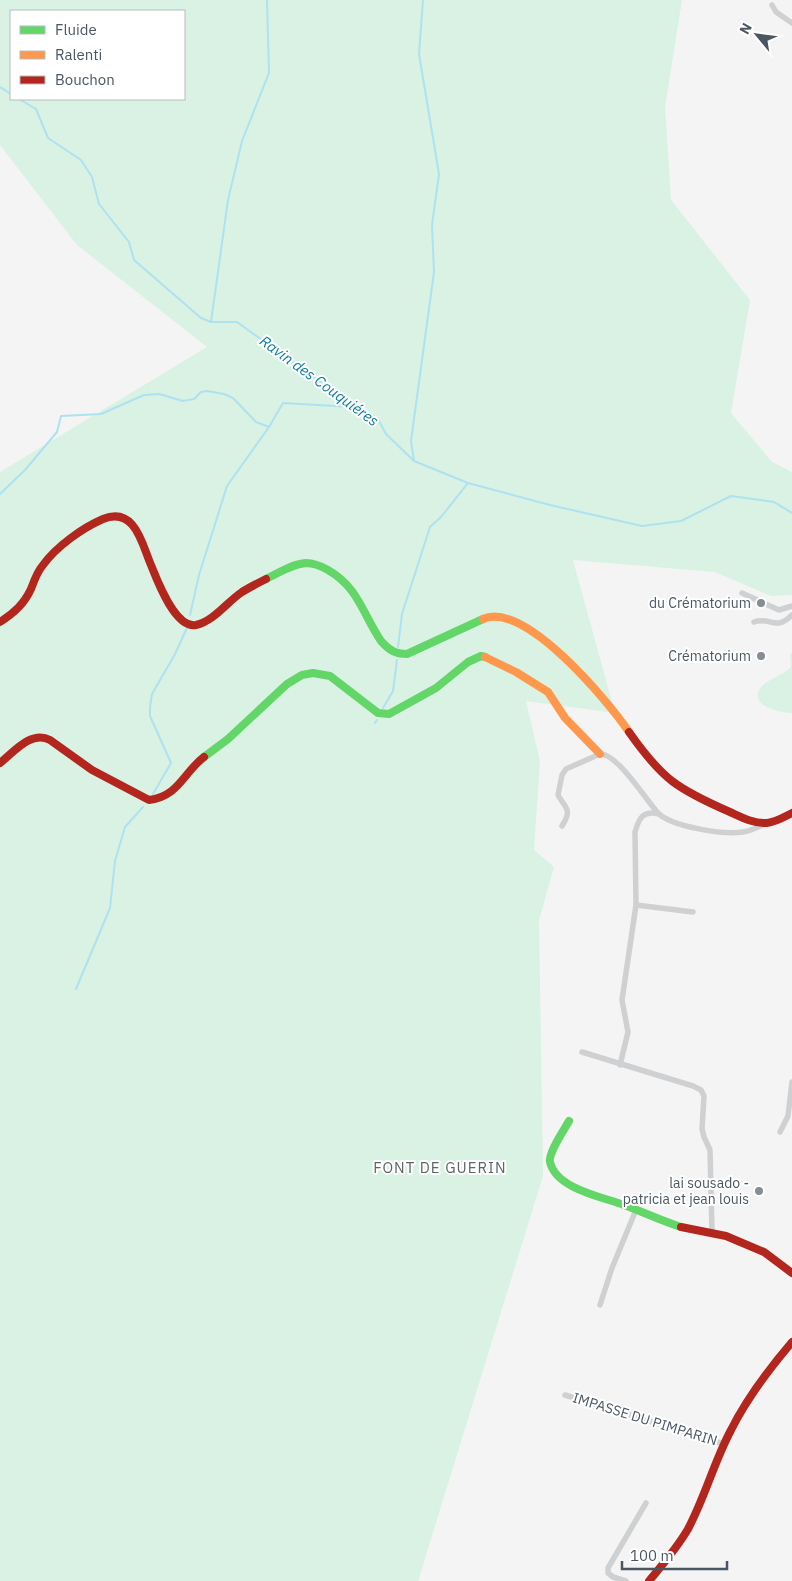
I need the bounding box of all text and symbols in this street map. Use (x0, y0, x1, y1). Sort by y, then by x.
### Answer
legend (10, 10, 185, 100)
north arrow (732, 10, 782, 60)
text: Fluide (55, 20, 97, 39)
text: N (735, 20, 756, 37)
text: Ralenti (55, 45, 102, 64)
text: Bouchon (55, 70, 115, 89)
water label: Ravin des Couquiéres (256, 331, 382, 430)
place label: du Crématorium (649, 594, 751, 612)
marker: du Crématorium (755, 597, 767, 609)
place label: Crématorium (668, 647, 751, 665)
marker: Crématorium (755, 650, 767, 662)
district label: FONT DE GUERIN (373, 1158, 507, 1177)
place label: lai sousado - patricia et jean louis (623, 1174, 749, 1208)
marker: lai sousado - patricia et jean louis (753, 1185, 765, 1197)
street label: IMPASSE DU PIMPARIN (570, 1388, 720, 1450)
scale bar (622, 1538, 727, 1570)
text: 100 m (630, 1546, 674, 1565)

